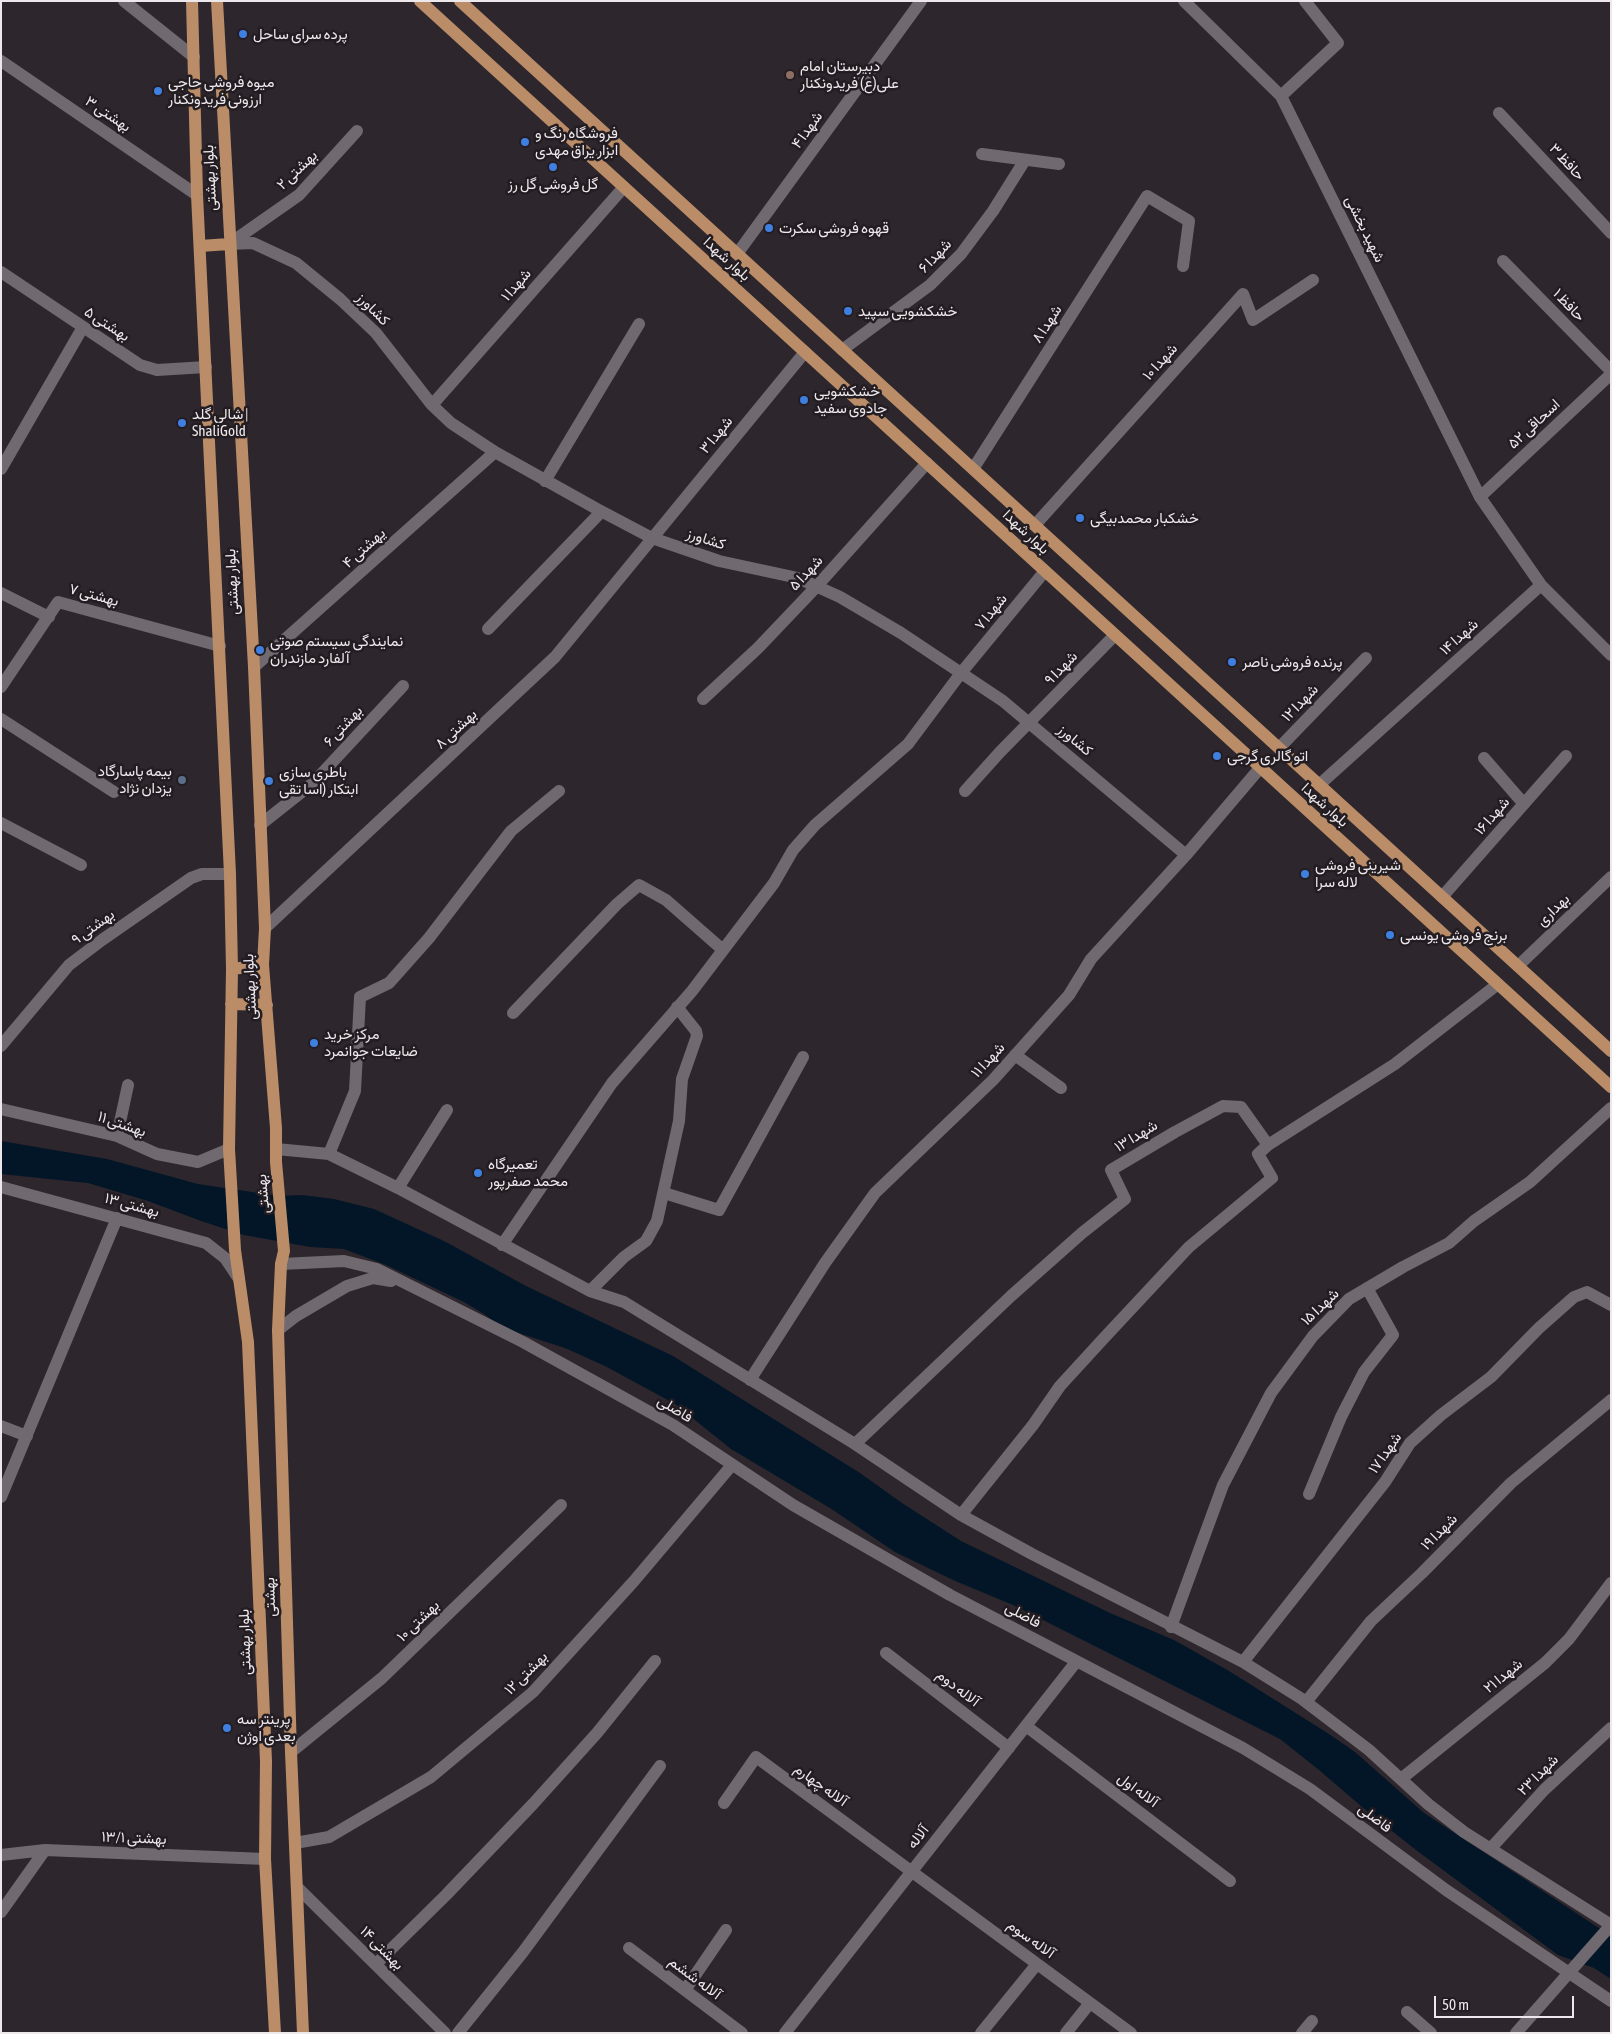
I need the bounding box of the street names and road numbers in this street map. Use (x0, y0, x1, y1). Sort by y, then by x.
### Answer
street label: بهشتی ۳ (82, 92, 134, 136)
street label: شهدا ۴ (788, 108, 826, 152)
street label: حافظ ۳ (1545, 140, 1589, 184)
street label: بلوار بهشتی (199, 144, 221, 212)
street label: بهشتی ۲ (273, 146, 321, 194)
street label: شهید بخشی (1341, 193, 1389, 265)
street label: بلوار شهدا (700, 233, 754, 285)
street label: شهدا ۶ (915, 235, 955, 277)
street label: شهدا ۱ (497, 265, 535, 305)
street label: حافظ ۱ (1549, 285, 1589, 325)
street label: کشاورز (353, 289, 393, 329)
street label: شهدا ۸ (1028, 302, 1066, 346)
street label: بهشتی ۵ (81, 303, 133, 345)
street label: شهدا ۱۰ (1139, 340, 1181, 384)
street label: اسحاقی ۵۲ (1504, 395, 1564, 453)
street label: شهدا ۳ (696, 413, 736, 457)
street label: بلوار شهدا (999, 506, 1053, 558)
street label: یهشتی ۴ (339, 524, 389, 572)
street label: کشاورز (684, 524, 728, 554)
street label: بلوار بهشتی (221, 548, 243, 616)
street label: شهدا ۵ (785, 552, 827, 594)
street label: بهشتی ۷ (67, 580, 121, 610)
street label: شهدا ۷ (971, 590, 1011, 634)
street label: شهدا ۱۴ (1436, 615, 1482, 659)
street label: شهدا ۹ (1041, 647, 1081, 689)
street label: شهدا ۱۲ (1278, 681, 1322, 725)
street label: بهشتی ۶ (320, 702, 366, 750)
street label: بهشتی ۸ (431, 705, 481, 753)
street label: کشاورز (1054, 720, 1096, 760)
street label: بلوار شهدا (1298, 779, 1352, 831)
street label: شهدا ۱۶ (1471, 793, 1513, 839)
street label: بهداری (1533, 890, 1573, 930)
street label: بهشتی ۹ (68, 905, 118, 949)
street label: بلوار بهشتی (239, 953, 261, 1021)
street label: شهدا ۱۱ (967, 1039, 1009, 1081)
street label: بهشتی ۱۱ (95, 1107, 149, 1141)
street label: شهدا ۱۳ (1111, 1116, 1161, 1156)
street label: بهشتی (252, 1173, 274, 1215)
street label: بهشتی ۱۳ (103, 1189, 161, 1221)
street label: شهدا ۱۵ (1297, 1285, 1343, 1329)
street label: فاضلی (654, 1392, 696, 1426)
street label: شهدا ۱۷ (1364, 1429, 1406, 1477)
street label: شهدا ۱۹ (1417, 1510, 1461, 1554)
street label: بهشتی (260, 1577, 280, 1617)
street label: بهشتی ۱۰ (393, 1596, 443, 1646)
street label: فاضلی (1002, 1598, 1044, 1632)
street label: بلوار بهشتی (235, 1609, 255, 1675)
street label: بهشتی ۱۲ (501, 1648, 551, 1698)
street label: شهدا ۲۱ (1480, 1655, 1526, 1697)
street label: آلاله دوم (933, 1666, 983, 1710)
street label: شهدا ۲۳ (1514, 1751, 1562, 1799)
street label: آلاله چهارم (791, 1760, 851, 1810)
street label: آلاله اول (1114, 1769, 1162, 1811)
street label: فاضلی (1354, 1799, 1396, 1837)
street label: آلاله (903, 1822, 933, 1852)
street label: بهشتی ۱۳/۱ (101, 1828, 167, 1848)
street label: آلاله سوم (1004, 1916, 1058, 1962)
street label: بهشتی ۱۴ (356, 1922, 408, 1974)
street label: آلاله ششم (665, 1952, 725, 2004)

